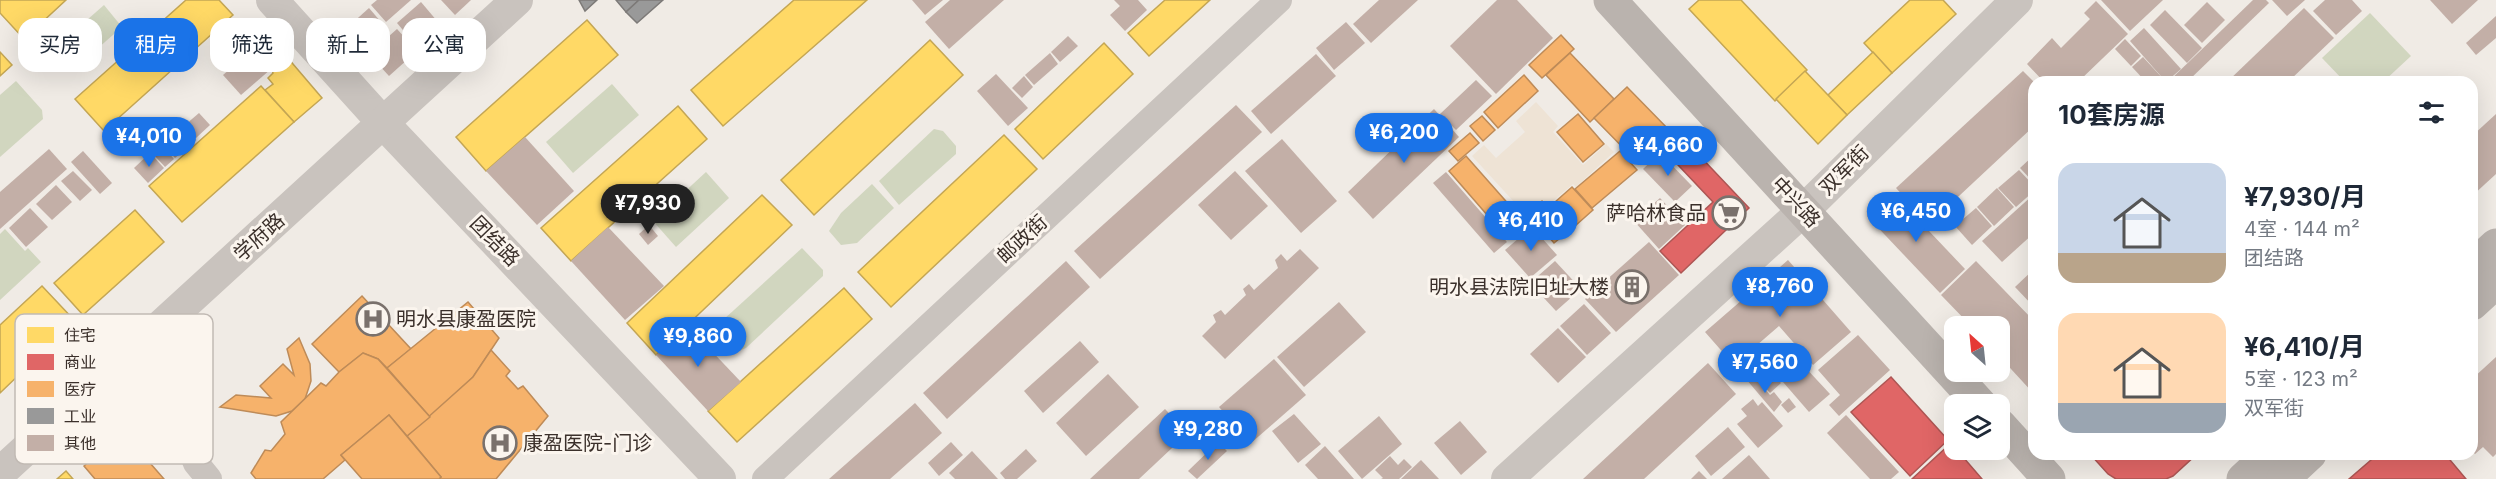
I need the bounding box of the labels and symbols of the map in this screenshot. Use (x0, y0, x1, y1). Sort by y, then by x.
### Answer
pin: ¥6,200 (1355, 113, 1453, 164)
pin: ¥4,010 (100, 117, 198, 168)
pin: ¥4,660 (1619, 126, 1717, 177)
street label: 双军街 (1814, 140, 1874, 200)
street label: 中兴路 (1767, 172, 1825, 232)
pin: ¥7,930 (599, 184, 697, 235)
pin: ¥6,450 (1867, 192, 1965, 243)
supermarket icon: 萨哈林食品 (1711, 195, 1747, 231)
pin: ¥6,410 (1482, 201, 1580, 252)
place label: 萨哈林食品 (1606, 201, 1706, 225)
street label: 学府路 (229, 208, 289, 266)
street label: 邮政街 (992, 210, 1052, 268)
street label: 团结路 (466, 211, 524, 271)
pin: ¥8,760 (1731, 267, 1829, 318)
building icon: 明水县法院旧址大楼 (1614, 269, 1650, 305)
place label: 明水县法院旧址大楼 (1429, 275, 1609, 299)
hospital icon: 明水县康盈医院 (355, 301, 391, 337)
place label: 明水县康盈医院 (396, 307, 536, 331)
legend (15, 314, 213, 464)
north arrow (1944, 316, 2010, 382)
pin: ¥9,860 (649, 317, 747, 368)
text: 住宅 (64, 325, 96, 345)
pin: ¥7,560 (1716, 343, 1814, 394)
text: 商业 (64, 352, 96, 372)
text: 医疗 (64, 379, 96, 399)
text: 工业 (64, 406, 96, 426)
pin: ¥9,280 (1159, 410, 1257, 461)
hospital icon: 康盈医院-门诊 (482, 425, 518, 461)
place label: 康盈医院-门诊 (523, 431, 652, 455)
text: 其他 (64, 433, 96, 453)

